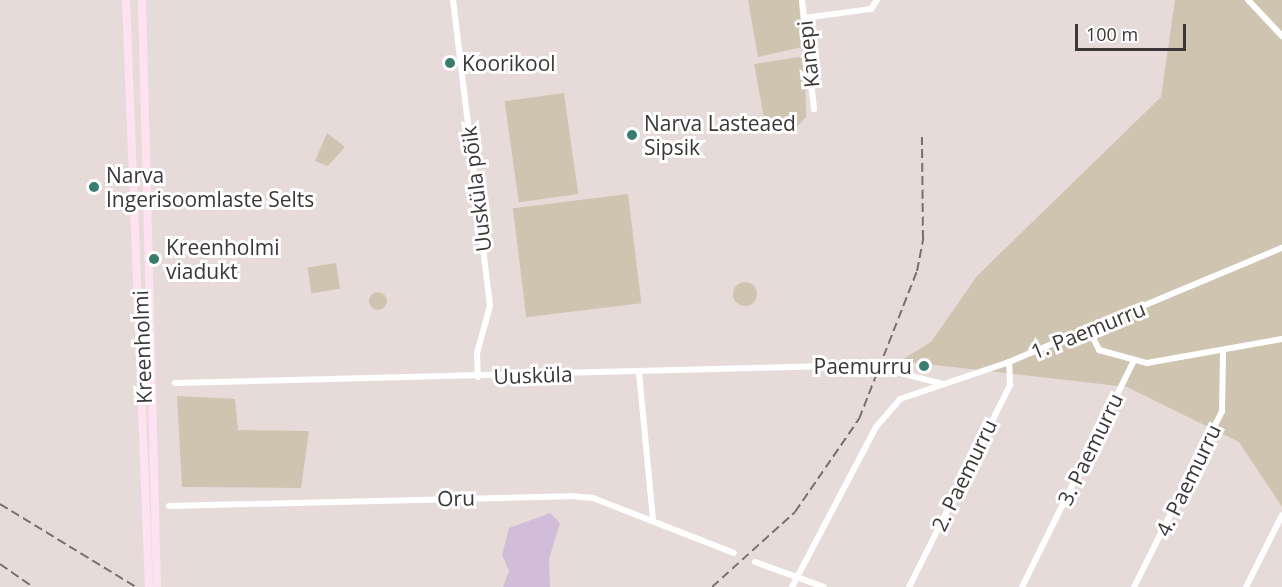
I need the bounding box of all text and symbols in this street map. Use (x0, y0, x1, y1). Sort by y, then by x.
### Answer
scale bar (1078, 12, 1189, 50)
street label: Kanepi (792, 19, 824, 89)
text: 100 m (1086, 22, 1138, 46)
place label: Koorikool (462, 50, 556, 76)
marker: Koorikool (443, 56, 457, 70)
place label: Narva Lasteaed Sipsik (644, 110, 796, 160)
street label: Uusküla põik (456, 125, 496, 253)
marker: Narva Lasteaed Sipsik (625, 128, 639, 142)
place label: Narva Ingerisoomlaste Selts (106, 162, 314, 212)
marker: Narva Ingerisoomlaste Selts (87, 180, 101, 194)
place label: Kreenholmi viadukt (166, 234, 279, 284)
marker: Kreenholmi viadukt (147, 252, 161, 266)
street label: Kreenholmi (127, 290, 157, 404)
street label: 1. Paemurru (1027, 296, 1149, 364)
place label: Paemurru (814, 353, 912, 379)
marker: Paemurru (917, 359, 931, 373)
street label: Uusküla (493, 361, 573, 389)
street label: 3. Paemurru (1052, 389, 1128, 509)
street label: 2. Paemurru (926, 415, 1002, 535)
street label: 4. Paemurru (1150, 420, 1226, 540)
street label: Oru (437, 485, 475, 511)

